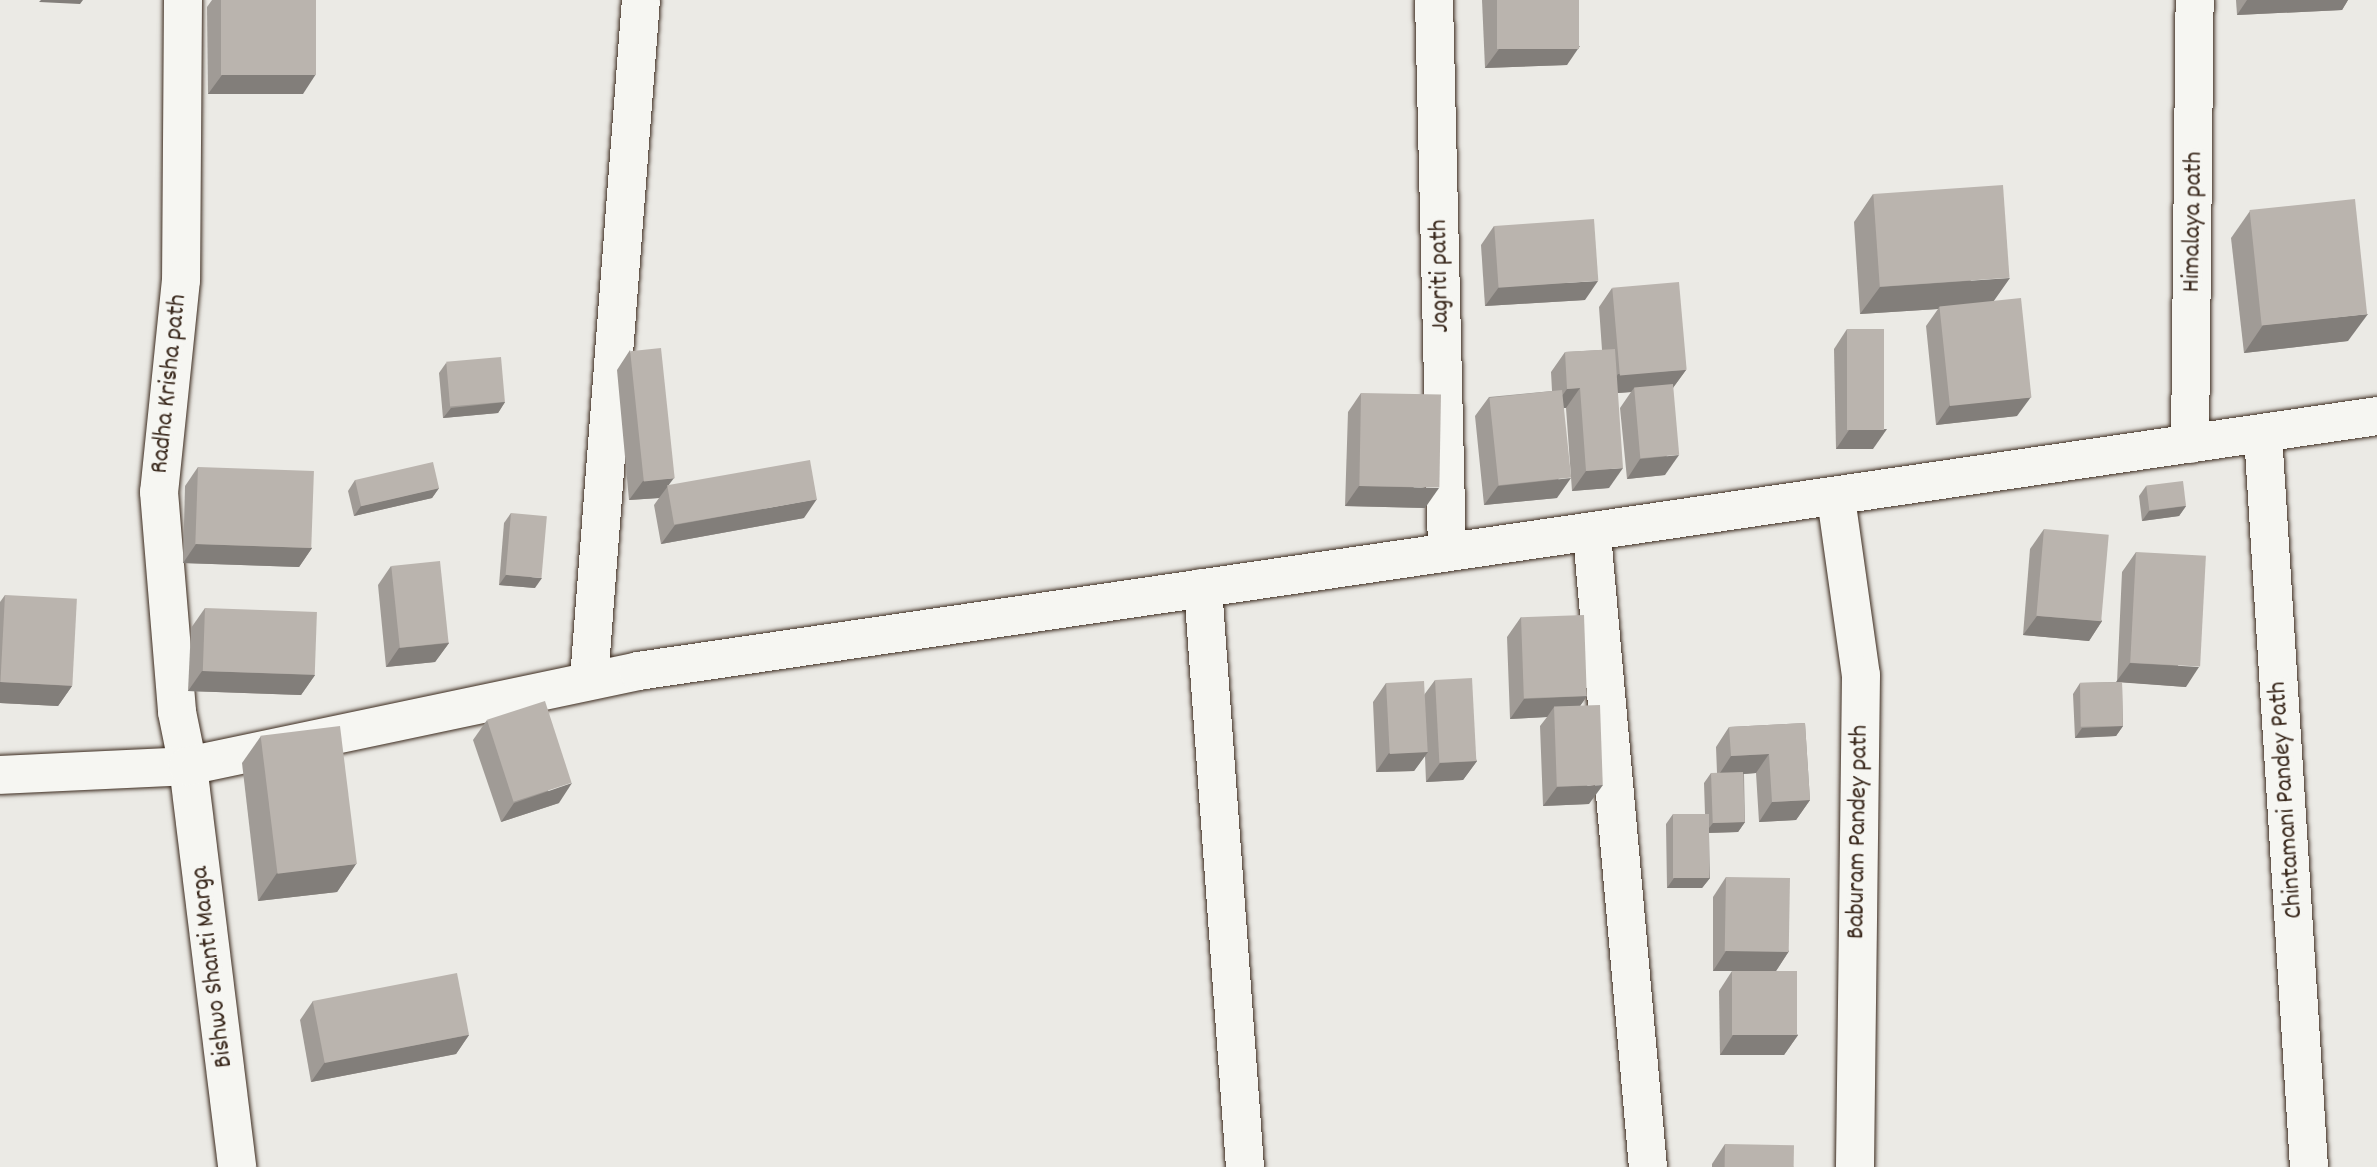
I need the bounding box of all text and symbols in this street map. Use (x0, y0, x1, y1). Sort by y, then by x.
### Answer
street label: Himalaya path (2177, 151, 2211, 293)
street label: Jagriti path (1424, 219, 1458, 333)
street label: Radha Krisha path (145, 293, 195, 475)
street label: Chintamani Pandey Path (2263, 680, 2311, 920)
street label: Baburam Pandey path (1842, 725, 1876, 939)
street label: Bishwo Shanti Marga (185, 864, 241, 1070)

